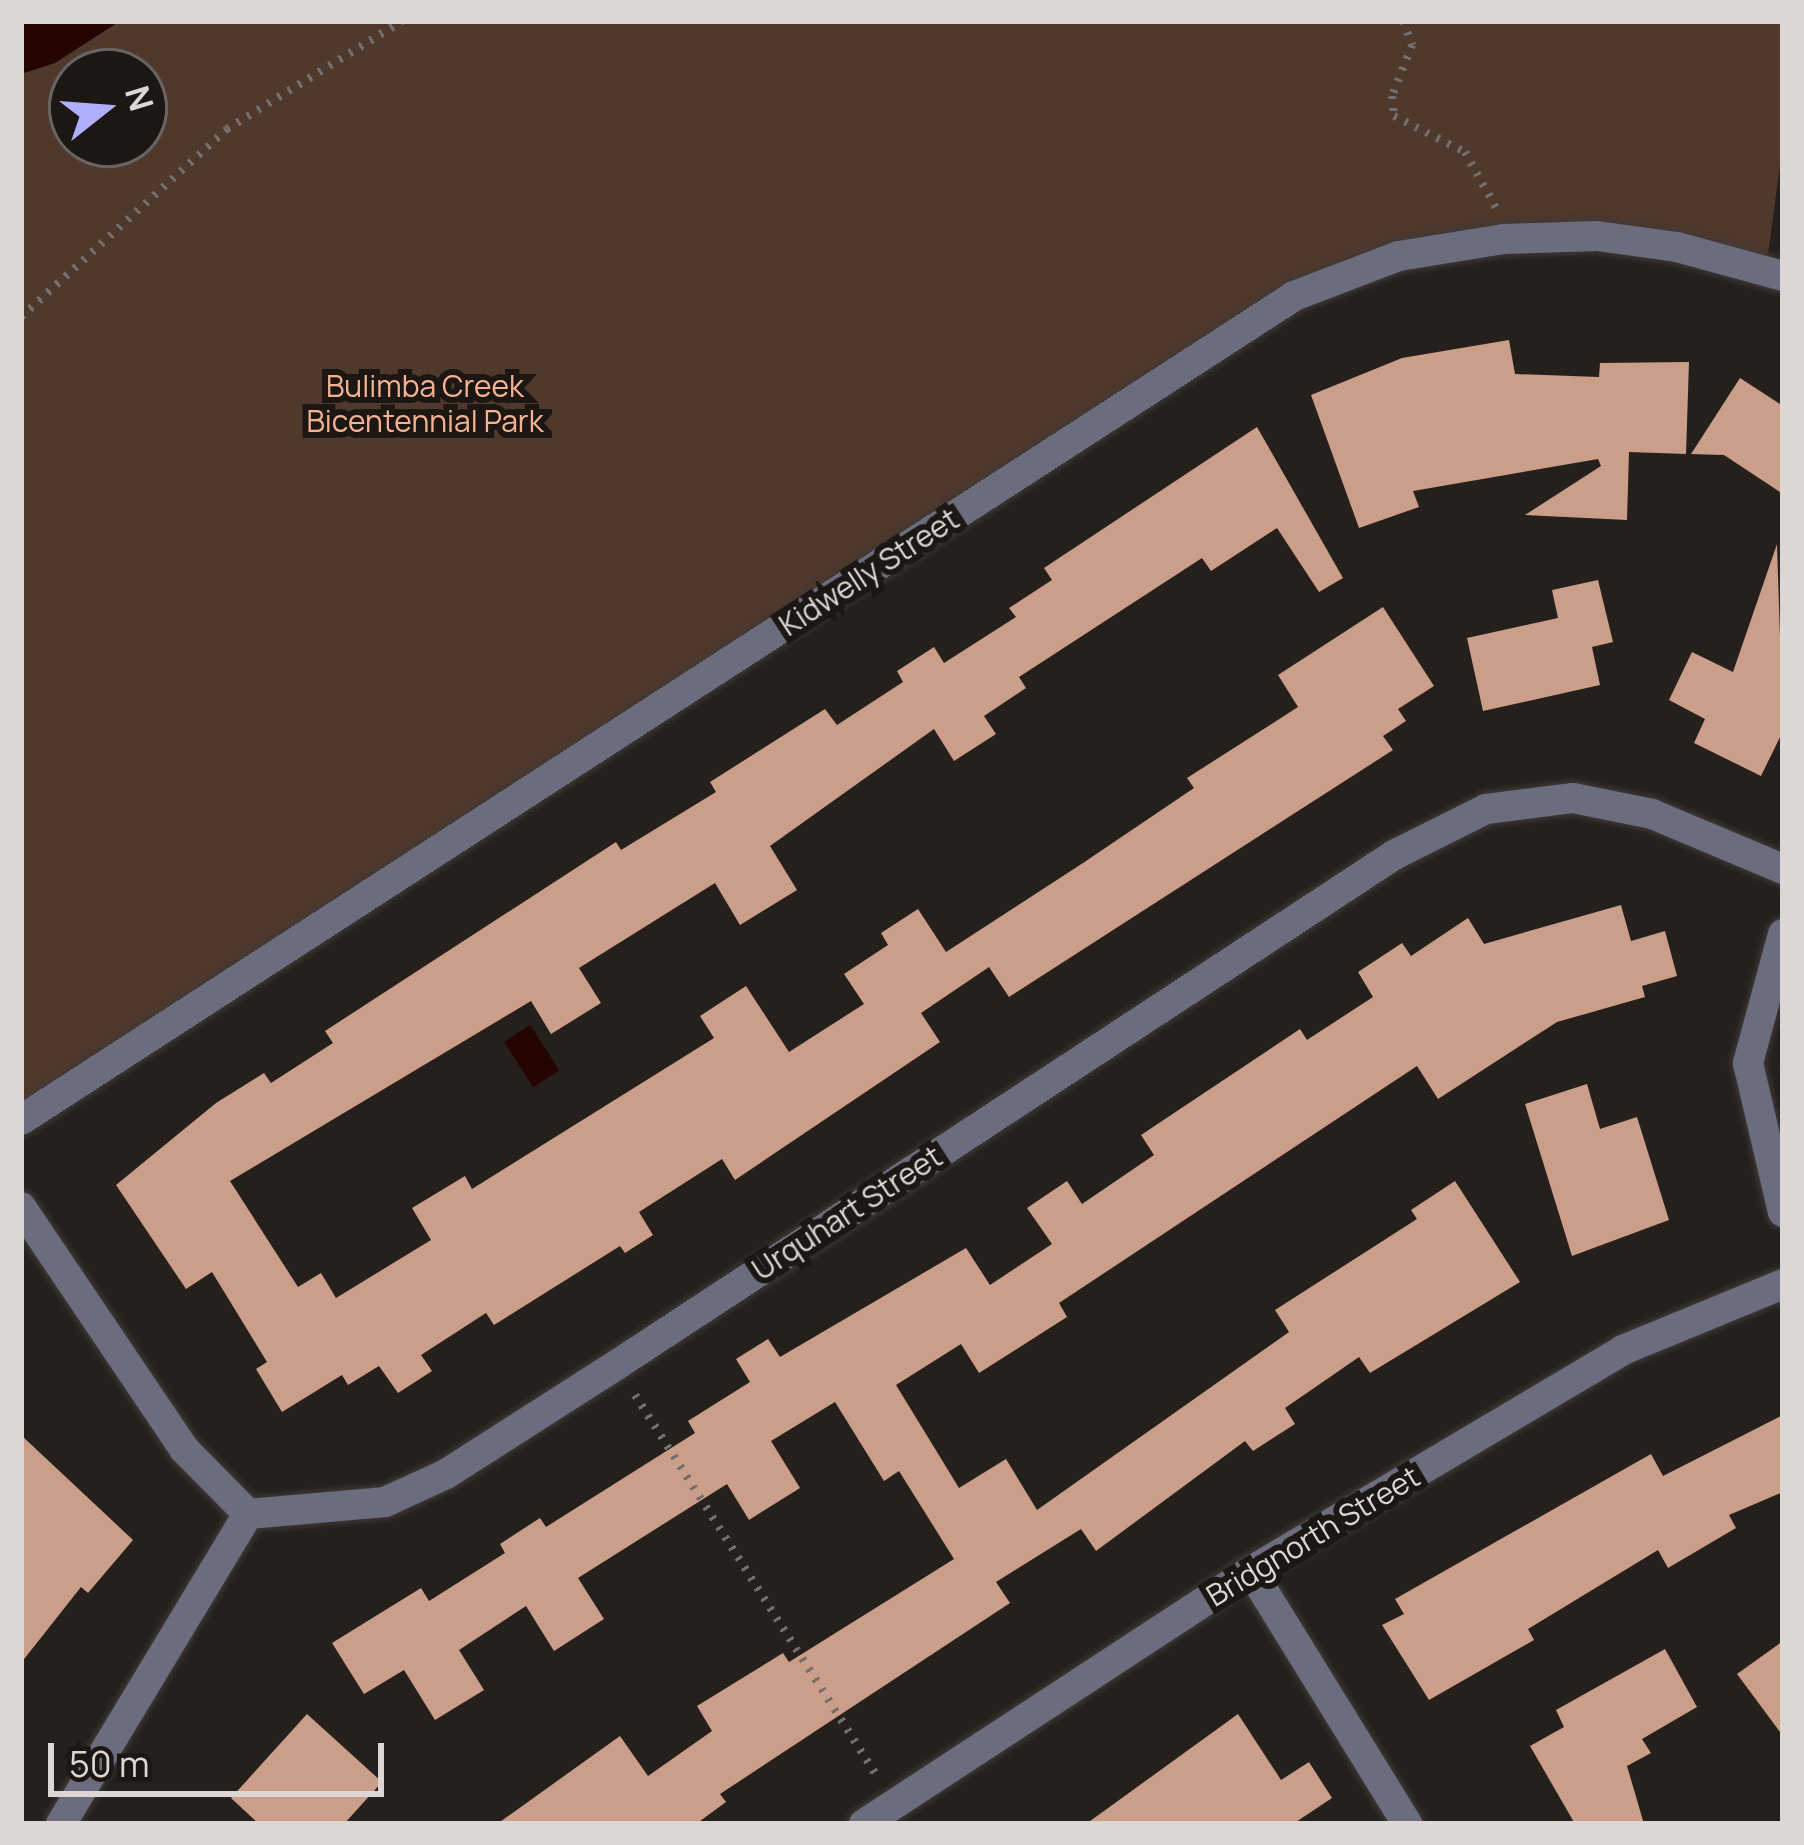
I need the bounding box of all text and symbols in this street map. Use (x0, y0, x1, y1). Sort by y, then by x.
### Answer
north arrow (48, 48, 168, 168)
text: N (115, 80, 165, 116)
park label: Bulimba Creek Bicentennial Park (306, 368, 544, 438)
street label: Kidwelly Street (773, 501, 965, 643)
street label: Urquhart Street (745, 1138, 949, 1288)
street label: Bridgnorth Street (1200, 1458, 1426, 1614)
scale bar (54, 1719, 390, 1793)
text: 50 m (69, 1739, 149, 1788)

